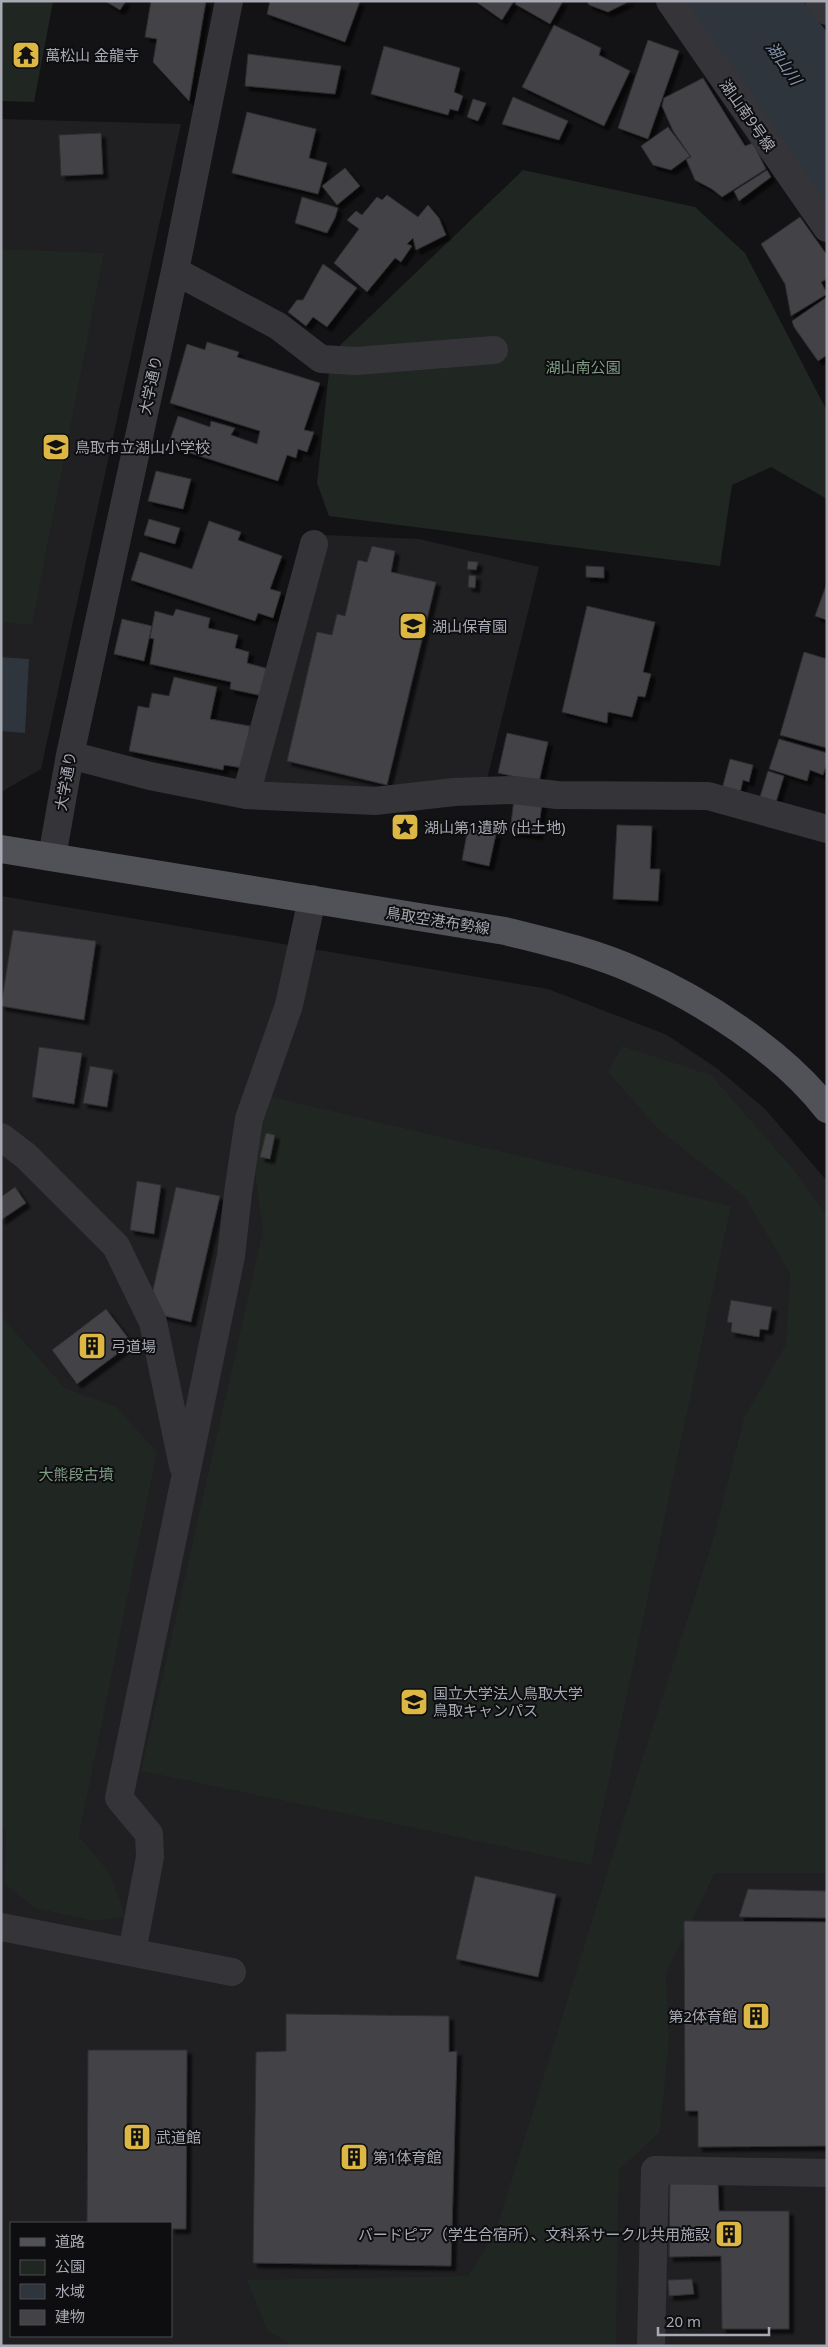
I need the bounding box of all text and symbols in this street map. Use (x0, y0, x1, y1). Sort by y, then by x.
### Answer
water label: 湖山川 (761, 37, 808, 91)
temple icon: 萬松山 金龍寺 (11, 40, 41, 70)
place label: 萬松山 金龍寺 (45, 45, 139, 65)
street label: 湖山南9号線 (716, 75, 780, 155)
street label: 大学通り (134, 354, 166, 416)
park label: 湖山南公園 (545, 357, 621, 377)
school or university icon: 鳥取市立湖山小学校 (41, 432, 71, 462)
place label: 鳥取市立湖山小学校 (75, 437, 210, 457)
school or university icon: 湖山保育園 (398, 611, 428, 641)
place label: 湖山保育園 (432, 616, 507, 636)
street label: 大学通り (50, 750, 80, 812)
place icon: 湖山第1遺跡 (出土地) (390, 812, 420, 842)
place label: 湖山第1遺跡 (出土地) (424, 817, 565, 837)
street label: 鳥取空港布勢線 (385, 902, 491, 938)
building icon: 弓道場 (77, 1331, 107, 1361)
place label: 弓道場 (111, 1336, 156, 1356)
park label: 大熊段古墳 (38, 1464, 114, 1484)
place label: 国立大学法人鳥取大学 鳥取キャンパス (433, 1683, 583, 1720)
school or university icon: 国立大学法人鳥取大学 鳥取キャンパス (399, 1687, 429, 1717)
building icon: 第2体育館 (741, 2001, 771, 2031)
place label: 第2体育館 (668, 2006, 737, 2026)
building icon: 武道館 (122, 2122, 152, 2152)
place label: 武道館 (156, 2127, 201, 2147)
building icon: 第1体育館 (339, 2142, 369, 2172)
place label: 第1体育館 (373, 2147, 442, 2167)
building icon: バードピア（学生合宿所）、文科系サークル共用施設 (714, 2219, 744, 2249)
legend (10, 2222, 172, 2337)
place label: バードピア（学生合宿所）、文科系サークル共用施設 (358, 2224, 710, 2244)
text: 道路 (55, 2231, 85, 2251)
text: 公園 (55, 2256, 85, 2276)
text: 水域 (55, 2281, 85, 2301)
scale bar (658, 2304, 769, 2336)
text: 建物 (55, 2306, 85, 2326)
text: 20 m (666, 2311, 701, 2331)

